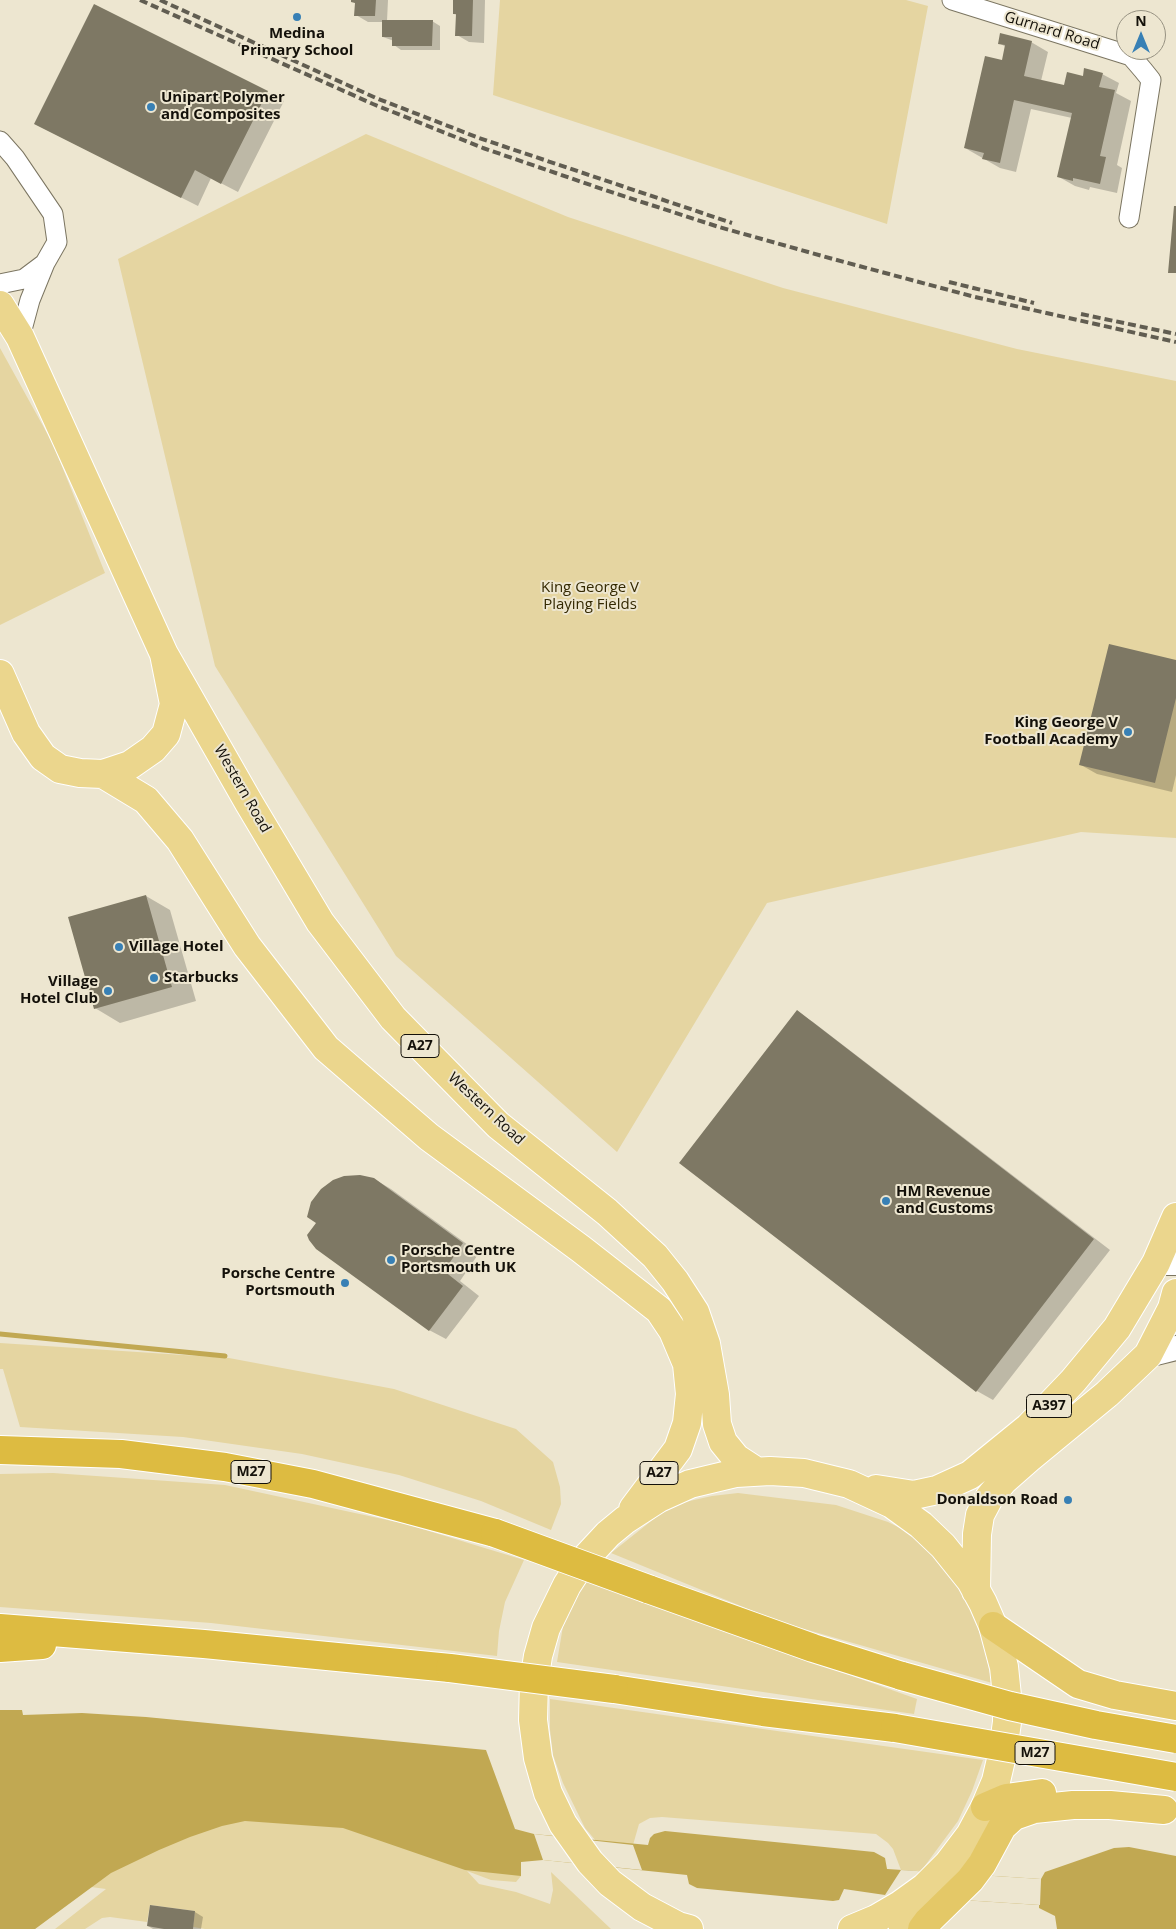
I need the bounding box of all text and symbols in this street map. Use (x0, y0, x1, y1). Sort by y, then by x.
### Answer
street label: Gurnard Road (1002, 8, 1102, 54)
north arrow (1116, 10, 1166, 60)
marker: Medina Primary School (291, 11, 303, 23)
text: N (1135, 11, 1147, 30)
place label: Medina Primary School (241, 25, 353, 60)
place label: Unipart Polymer and Composites (161, 89, 285, 124)
marker: Unipart Polymer and Composites (145, 101, 157, 113)
park label: King George V Playing Fields (541, 579, 639, 614)
place label: King George V Football Academy (984, 714, 1118, 749)
marker: King George V Football Academy (1122, 726, 1134, 738)
street label: Western Road (210, 742, 274, 836)
place label: Village Hotel (129, 938, 223, 956)
marker: Village Hotel (113, 941, 125, 953)
place label: Starbucks (164, 969, 238, 987)
marker: Starbucks (148, 972, 160, 984)
place label: Village Hotel Club (20, 973, 98, 1008)
marker: Village Hotel Club (102, 985, 114, 997)
road number: A27 (401, 1034, 439, 1058)
street label: Western Road (444, 1069, 528, 1149)
place label: HM Revenue and Customs (896, 1183, 993, 1218)
marker: HM Revenue and Customs (880, 1195, 892, 1207)
place label: Porsche Centre Portsmouth UK (401, 1242, 516, 1277)
marker: Porsche Centre Portsmouth UK (385, 1254, 397, 1266)
place label: Porsche Centre Portsmouth (221, 1265, 335, 1300)
marker: Porsche Centre Portsmouth (339, 1277, 351, 1289)
road number: A397 (1026, 1394, 1072, 1418)
road number: M27 (231, 1460, 271, 1484)
road number: A27 (640, 1462, 678, 1485)
place label: Donaldson Road (936, 1491, 1058, 1509)
marker: Donaldson Road (1062, 1494, 1074, 1506)
road number: M27 (1015, 1742, 1055, 1765)

